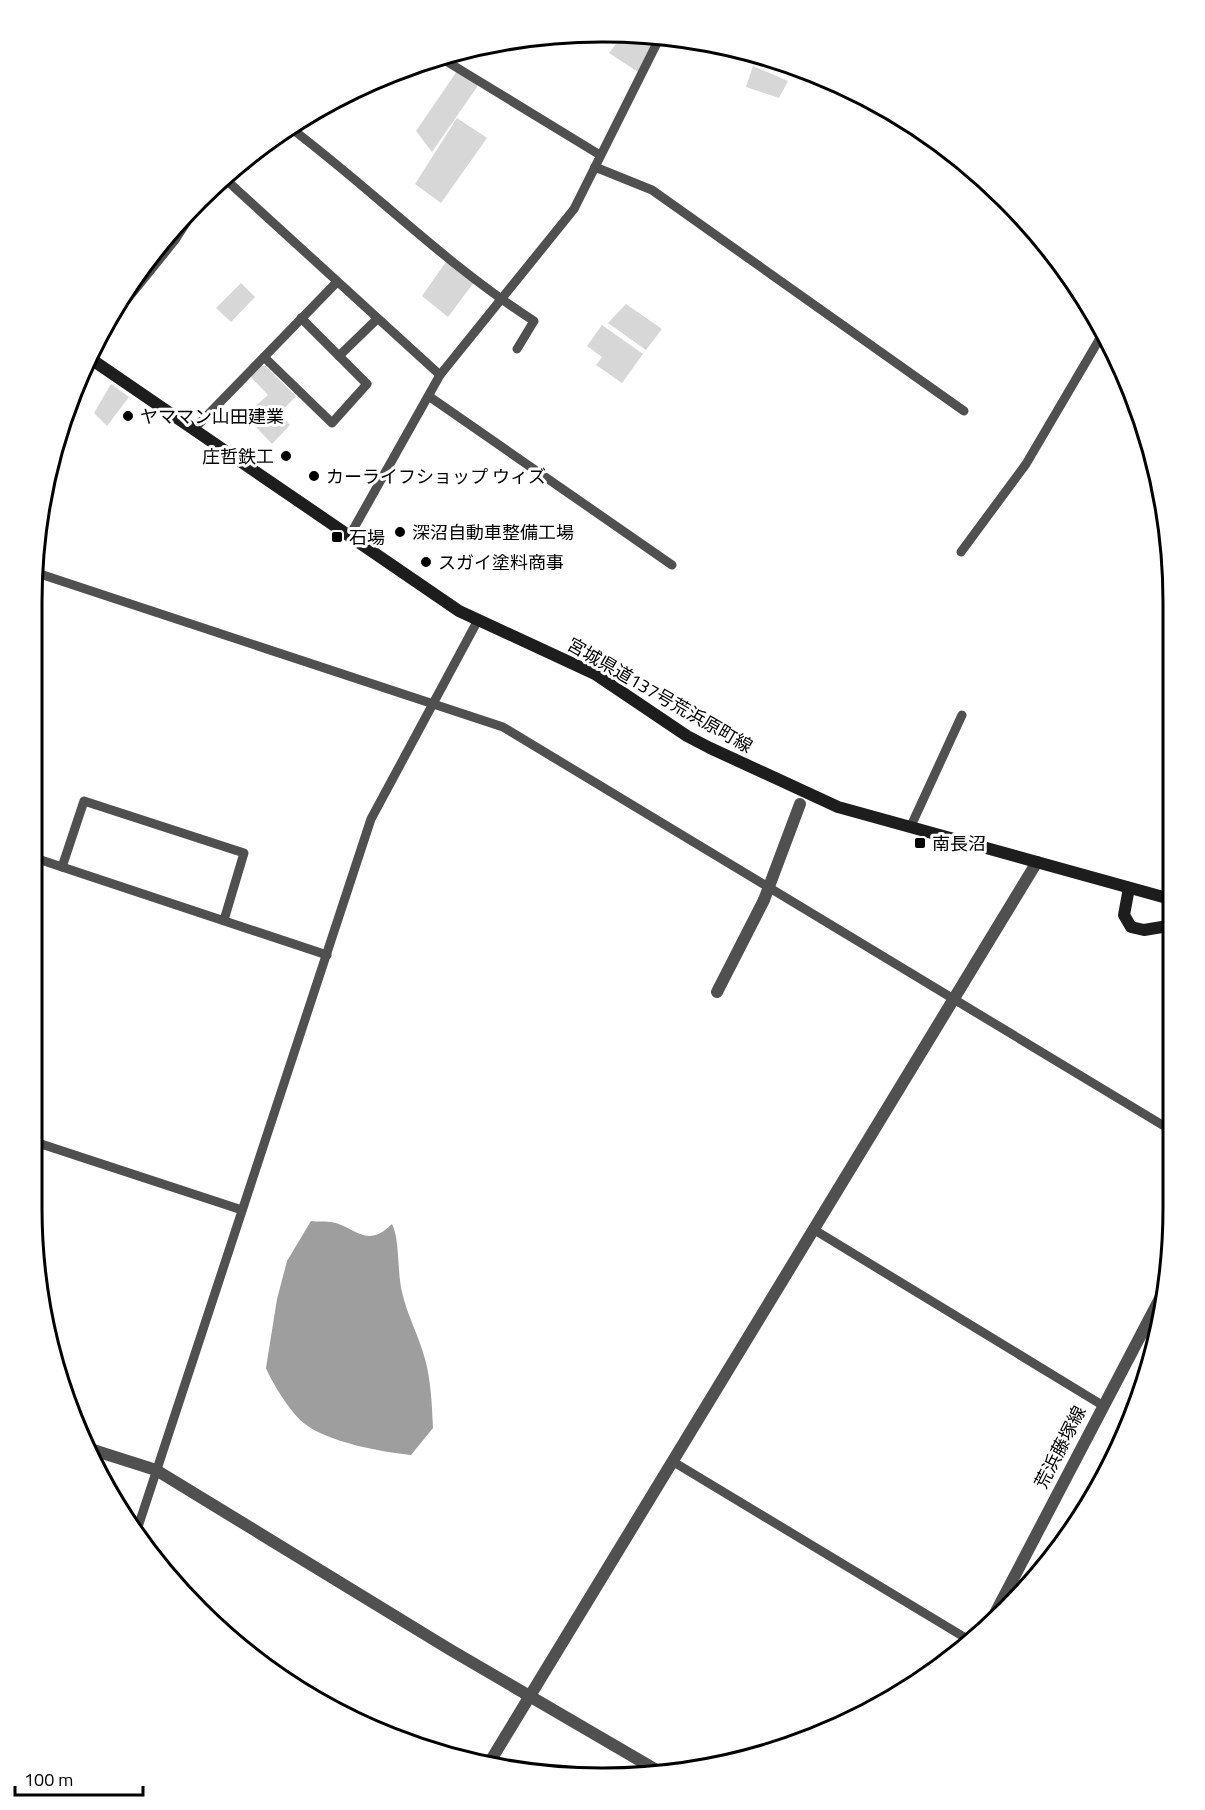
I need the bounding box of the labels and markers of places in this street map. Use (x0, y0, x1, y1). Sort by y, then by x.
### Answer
place label: ヤママン山田建業 (140, 403, 284, 430)
marker: ヤママン山田建業 (121, 409, 135, 423)
place label: 庄哲鉄工 (202, 443, 274, 470)
marker: 庄哲鉄工 (279, 449, 293, 463)
place label: カーライフショップ ウィズ (326, 463, 546, 490)
marker: カーライフショップ ウィズ (307, 469, 321, 483)
place label: 深沼自動車整備工場 (412, 519, 574, 546)
place label: 石場 (349, 524, 385, 551)
marker: 深沼自動車整備工場 (393, 525, 407, 539)
marker: 石場 (330, 530, 344, 544)
place label: スガイ塗料商事 (438, 549, 564, 576)
marker: スガイ塗料商事 (419, 555, 433, 569)
place label: 南長沼 (932, 830, 986, 857)
marker: 南長沼 (913, 836, 927, 850)

